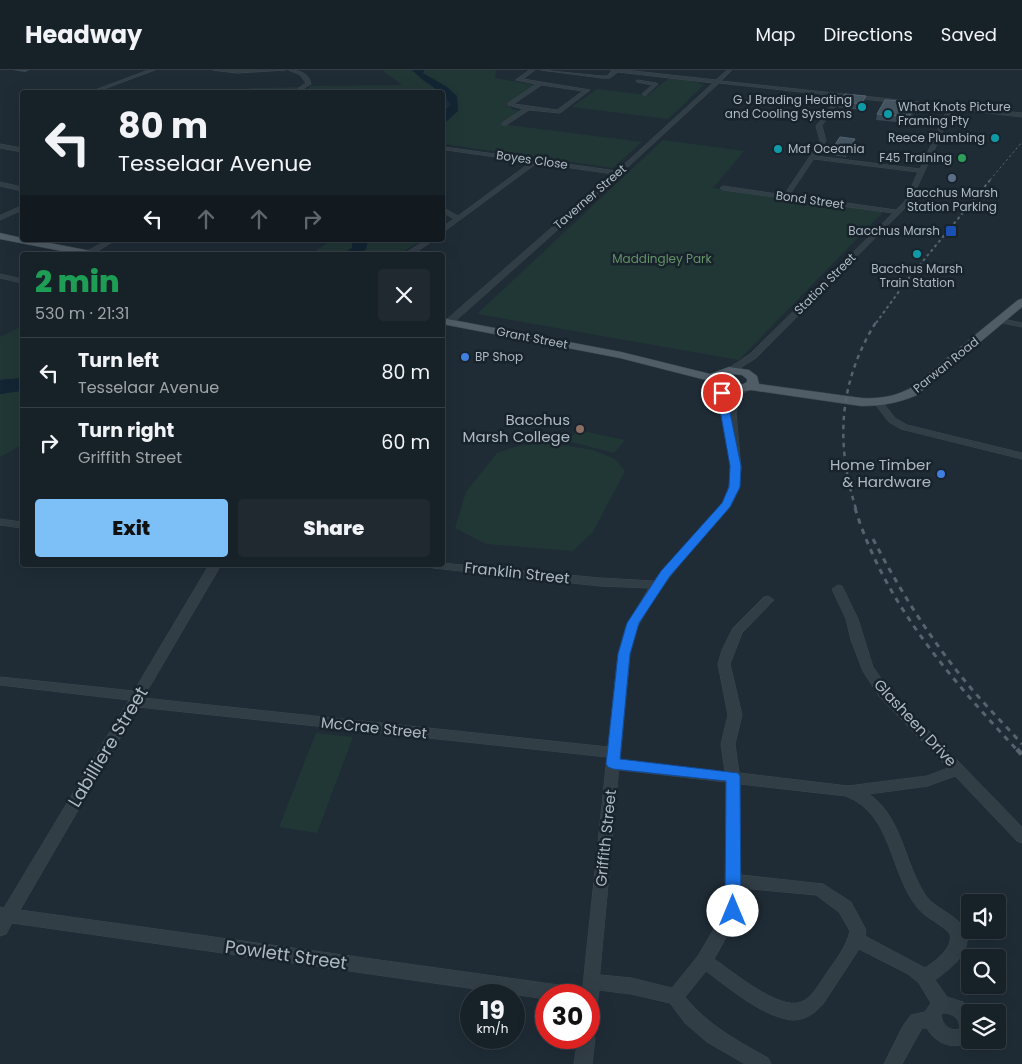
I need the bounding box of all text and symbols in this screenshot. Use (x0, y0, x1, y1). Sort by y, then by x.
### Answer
text: Headway (25, 18, 142, 51)
text: Map (756, 22, 795, 47)
text: Directions (823, 22, 913, 47)
text: Saved (941, 22, 997, 47)
place label: G J Brading Heating and Cooling Systems (725, 91, 852, 122)
place label: What Knots Picture Framing Pty (898, 98, 1011, 129)
text: 80 m (118, 101, 208, 150)
marker: G J Brading Heating and Cooling Systems (856, 101, 868, 113)
marker: What Knots Picture Framing Pty (882, 108, 894, 120)
icon: left (35, 110, 100, 175)
place label: Reece Plumbing (888, 129, 985, 146)
marker: Reece Plumbing (989, 132, 1001, 144)
place label: Maf Oceania (788, 140, 865, 157)
marker: Maf Oceania (772, 143, 784, 155)
street label: Boyes Close (495, 146, 569, 173)
text: Tesselaar Avenue (118, 148, 312, 179)
place label: F45 Training (879, 149, 952, 166)
marker: F45 Training (956, 152, 968, 164)
street label: Taverner Street (550, 160, 630, 233)
marker: Bacchus Marsh Station Parking (946, 172, 958, 184)
place label: Bacchus Marsh Station Parking (906, 184, 998, 215)
street label: Bond Street (775, 186, 846, 213)
icon: left (139, 205, 167, 233)
icon: ahead (192, 205, 220, 233)
icon: ahead (245, 205, 273, 233)
icon: right (298, 205, 326, 233)
place label: Bacchus Marsh (848, 222, 940, 239)
marker: Bacchus Marsh (944, 224, 958, 238)
marker: Bacchus Marsh Train Station (911, 248, 923, 260)
street label: Station Street (790, 249, 859, 318)
park label: Maddingley Park (612, 250, 713, 267)
text: 2 min (35, 260, 120, 303)
place label: Bacchus Marsh Train Station (871, 260, 963, 291)
button: close (378, 269, 430, 321)
text: 530 m · 21:31 (35, 302, 129, 325)
street label: Grant Street (495, 322, 569, 353)
street label: Parwan Road (909, 333, 982, 396)
text: Turn left (78, 347, 159, 374)
place label: BP Shop (475, 348, 523, 365)
marker: BP Shop (459, 351, 471, 363)
icon: left (35, 359, 63, 387)
text: 80 m (381, 359, 430, 386)
pin (701, 372, 743, 414)
text: Tesselaar Avenue (78, 376, 219, 399)
icon: arrive (708, 379, 736, 407)
place label: Bacchus Marsh College (463, 409, 570, 447)
text: Turn right (78, 417, 174, 444)
marker: Bacchus Marsh College (574, 423, 586, 435)
icon: right (35, 429, 63, 457)
text: 60 m (381, 429, 430, 456)
text: Griffith Street (78, 446, 182, 469)
place label: Home Timber & Hardware (830, 454, 931, 492)
marker: Home Timber & Hardware (935, 468, 947, 480)
button: Exit (35, 499, 228, 557)
button: Share (238, 499, 430, 557)
street label: Franklin Street (463, 557, 571, 588)
street label: Glasheen Drive (869, 674, 961, 771)
street label: Labilliere Street (62, 682, 153, 812)
street label: McCrae Street (320, 711, 428, 744)
street label: Griffith Street (590, 788, 621, 888)
position arrow (706, 884, 758, 936)
map controls (961, 894, 1006, 1049)
button: sound (961, 894, 1006, 939)
street label: Powlett Street (223, 934, 349, 975)
button: search (961, 949, 1006, 994)
speed limit sign: 30 (535, 984, 600, 1049)
text: 19 (480, 993, 505, 1028)
button: layers (961, 1004, 1006, 1049)
text: km/h (477, 1020, 508, 1037)

